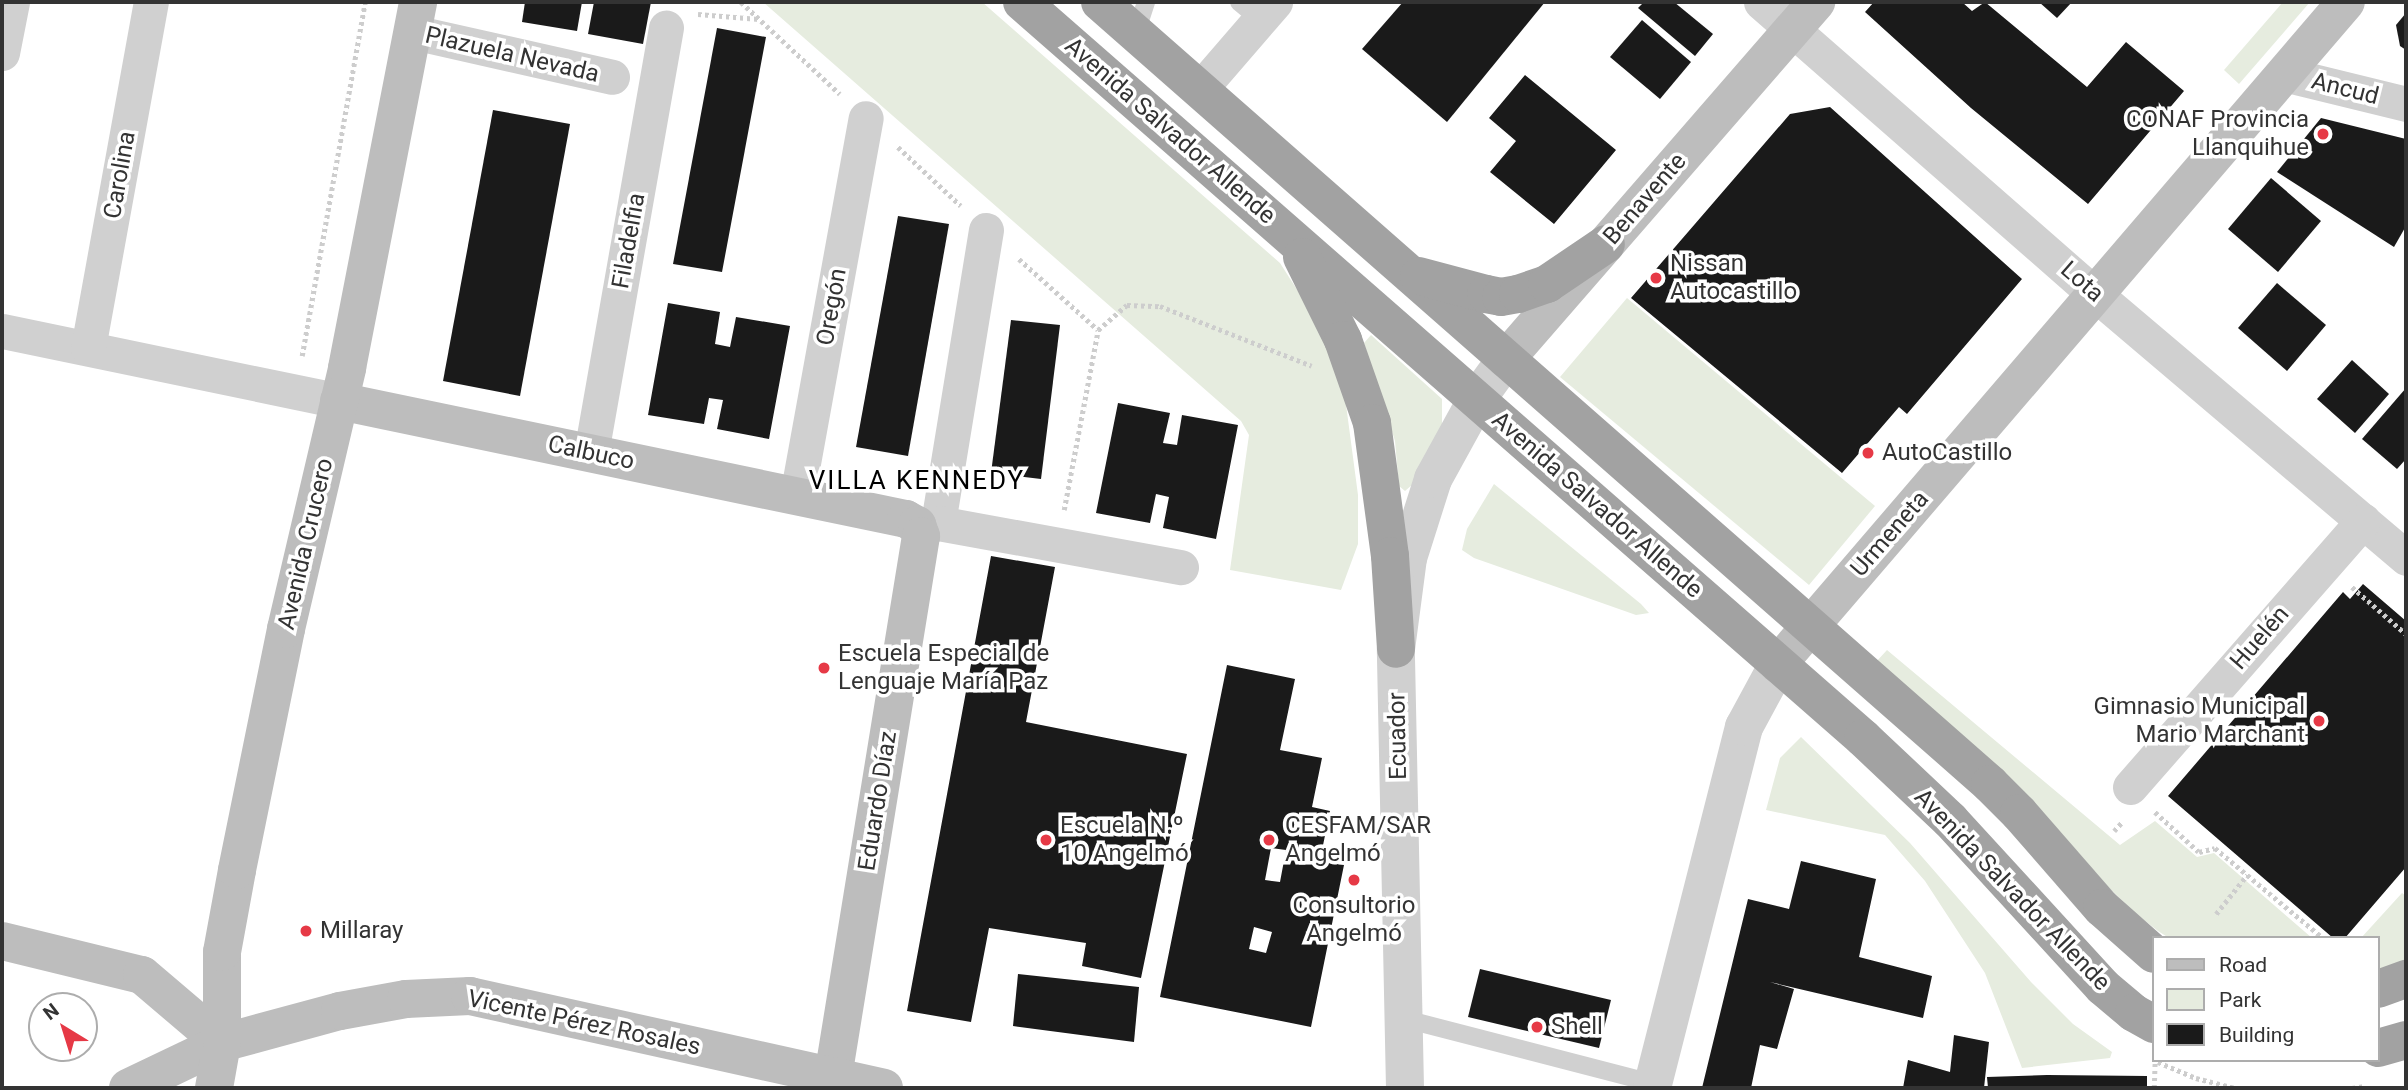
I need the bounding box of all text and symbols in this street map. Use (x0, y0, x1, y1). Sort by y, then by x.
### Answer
street label: Plazuela Nevada (422, 21, 602, 89)
street label: Avenida Salvador Allende (1059, 32, 1281, 230)
street label: Ancud (2308, 67, 2382, 111)
place label: CONAF Provincia Llanquihue (2126, 106, 2309, 162)
marker: CONAF Provincia Llanquihue (2315, 126, 2331, 142)
street label: Carolina (98, 129, 142, 221)
street label: Benavente (1597, 147, 1693, 251)
street label: Filadelfia (606, 191, 652, 291)
place label: Nissan Autocastillo (1670, 250, 1797, 306)
street label: Lota (2055, 256, 2109, 308)
street label: Oregón (811, 266, 853, 348)
marker: Nissan Autocastillo (1648, 270, 1664, 286)
street label: Avenida Salvador Allende (1486, 406, 1708, 604)
street label: Calbuco (545, 430, 637, 476)
place label: AutoCastillo (1882, 439, 2012, 467)
marker: AutoCastillo (1860, 445, 1876, 461)
street label: Avenida Crucero (272, 456, 340, 632)
district label: VILLA KENNEDY (810, 465, 1024, 497)
street label: Urmeneta (1845, 485, 1935, 583)
street label: Huelén (2225, 600, 2295, 676)
place label: Escuela Especial de Lenguaje María Paz (838, 640, 1049, 696)
marker: Escuela Especial de Lenguaje María Paz (816, 660, 832, 676)
street label: Ecuador (1383, 692, 1413, 780)
place label: Gimnasio Municipal Mario Marchant (2094, 693, 2305, 749)
marker: Gimnasio Municipal Mario Marchant (2311, 713, 2327, 729)
street label: Eduardo Díaz (853, 729, 903, 873)
street label: Avenida Salvador Allende (1908, 783, 2116, 997)
place label: Escuela N.º 10 Angelmó (1060, 812, 1189, 868)
place label: CESFAM/SAR Angelmó (1285, 812, 1431, 868)
marker: CESFAM/SAR Angelmó (1259, 830, 1279, 850)
marker: Escuela N.º 10 Angelmó (1038, 832, 1054, 848)
marker: Consultorio Angelmó (1346, 872, 1362, 888)
place label: Consultorio Angelmó (1293, 892, 1415, 948)
place label: Millaray (320, 917, 403, 945)
marker: Millaray (298, 923, 314, 939)
legend (2152, 936, 2380, 1062)
text: Road (2219, 953, 2267, 977)
street label: Vicente Pérez Rosales (465, 984, 703, 1062)
text: Park (2219, 988, 2261, 1012)
north arrow (28, 992, 98, 1062)
text: N (39, 998, 63, 1025)
place label: Shell (1551, 1013, 1603, 1041)
marker: Shell (1529, 1019, 1545, 1035)
text: Building (2219, 1023, 2294, 1047)

